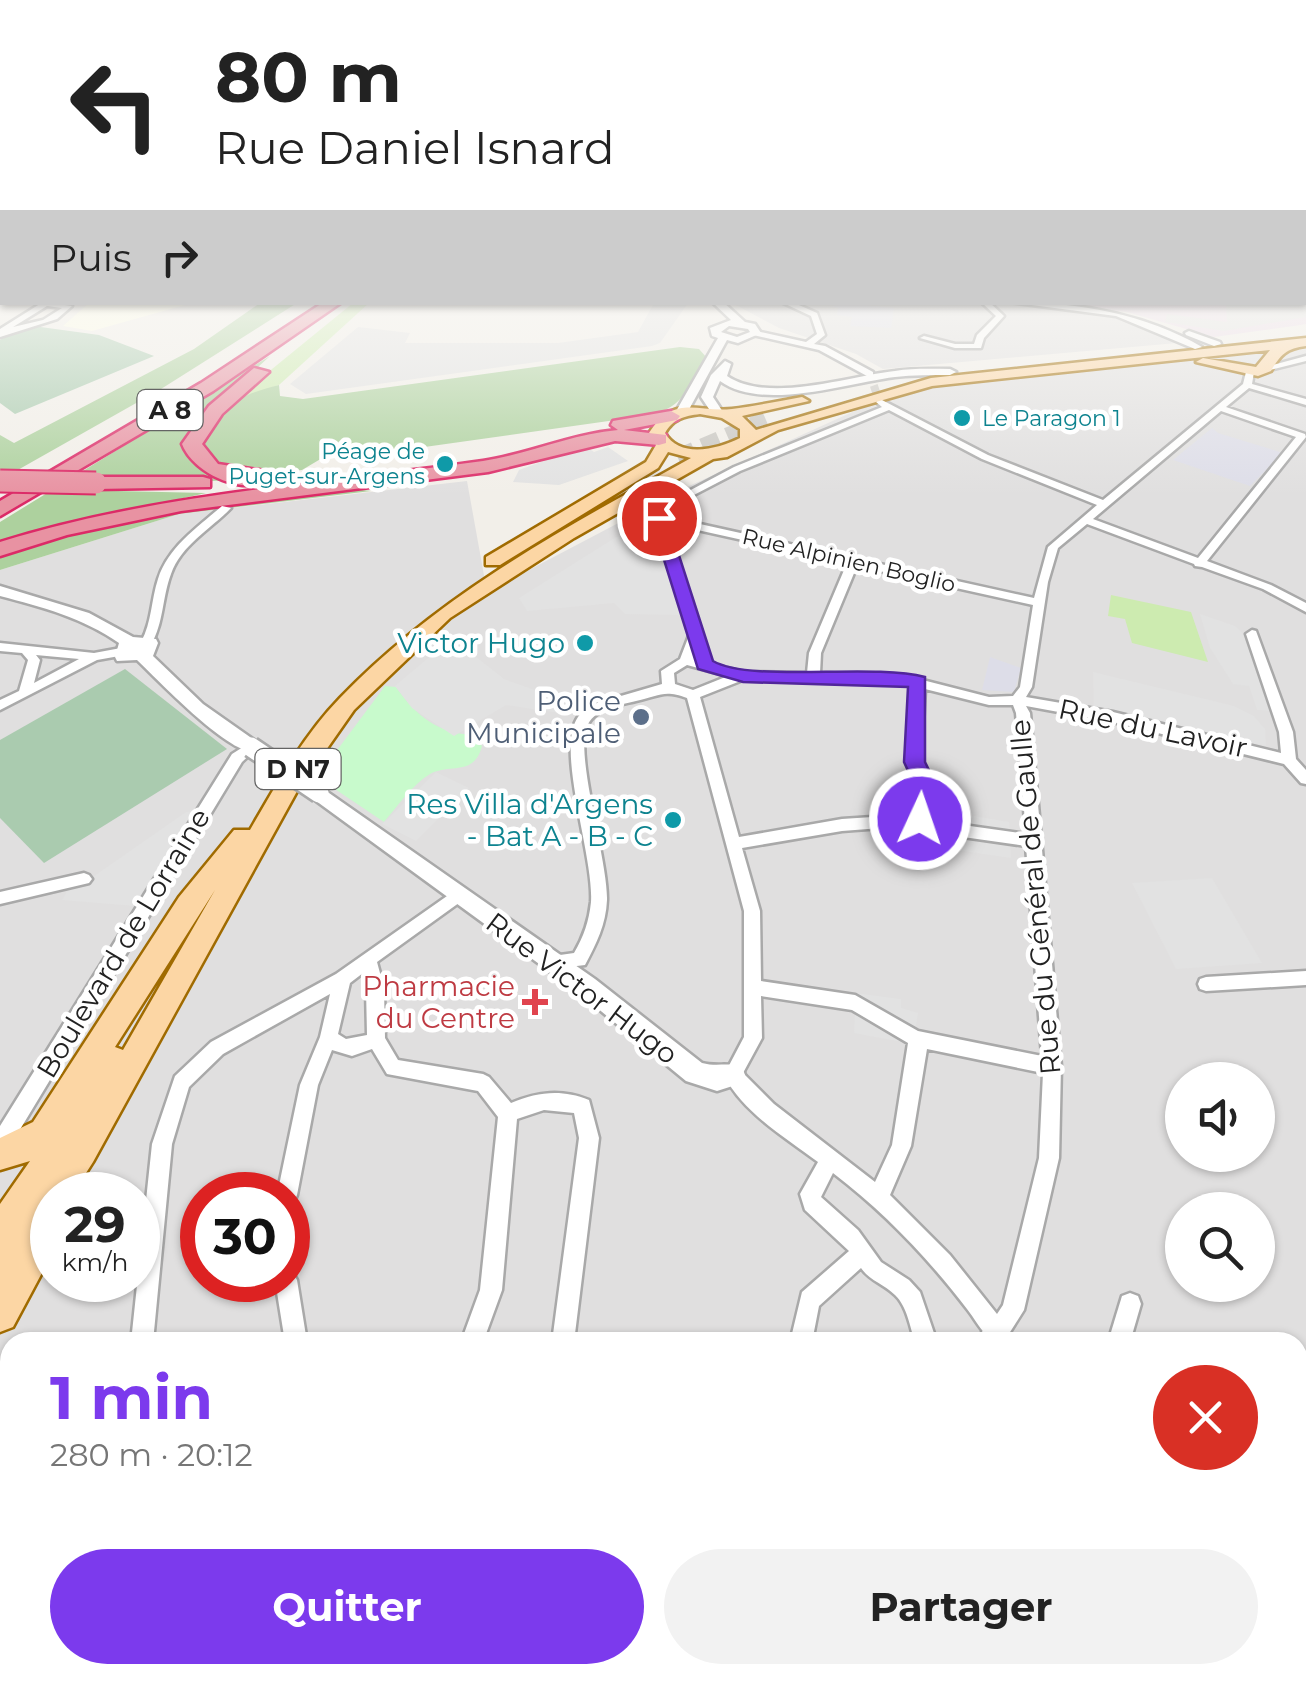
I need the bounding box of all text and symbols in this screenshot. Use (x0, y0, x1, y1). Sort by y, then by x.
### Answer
text: 80 m (215, 34, 402, 120)
icon: left (50, 40, 180, 170)
text: Rue Daniel Isnard (215, 120, 615, 175)
icon: right (152, 230, 207, 285)
text: Puis (50, 234, 132, 281)
road number: A 8 (138, 390, 202, 430)
place label: Le Paragon 1 (982, 405, 1121, 432)
marker: Le Paragon 1 (951, 407, 973, 429)
place label: Péage de Puget-sur-Argens (228, 438, 425, 490)
marker: Péage de Puget-sur-Argens (434, 453, 456, 475)
pin (617, 476, 702, 561)
icon: arrive (632, 491, 687, 546)
street label: Rue Alpinien Boglio (740, 523, 958, 598)
place label: Victor Hugo (397, 626, 565, 660)
marker: Victor Hugo (574, 632, 596, 654)
place label: Police Municipale (466, 684, 621, 750)
street label: Rue du Lavoir (1055, 691, 1251, 765)
marker: Police Municipale (630, 706, 652, 728)
street label: Rue du Général de Gaulle (1003, 718, 1067, 1076)
road number: D N7 (256, 749, 340, 789)
position arrow (868, 767, 972, 871)
place label: Res Villa d'Argens - Bat A - B - C (406, 787, 653, 853)
street label: Boulevard de Lorraine (29, 802, 217, 1084)
marker: Res Villa d'Argens - Bat A - B - C (662, 809, 684, 831)
street label: Rue Victor Hugo (479, 905, 685, 1071)
place label: Pharmacie du Centre (362, 969, 515, 1035)
marker: Pharmacie du Centre (524, 991, 546, 1013)
map controls (1165, 1062, 1275, 1302)
button: sound (1165, 1062, 1275, 1172)
speed limit sign: 30 (180, 1172, 310, 1302)
button: search (1165, 1192, 1275, 1302)
text: 29 (64, 1194, 126, 1255)
text: km/h (62, 1247, 128, 1277)
text: 1 min (50, 1361, 213, 1434)
button: close (1153, 1365, 1258, 1470)
text: 280 m · 20:12 (50, 1435, 253, 1474)
button: Quitter (50, 1549, 644, 1664)
button: Partager (664, 1549, 1258, 1664)

